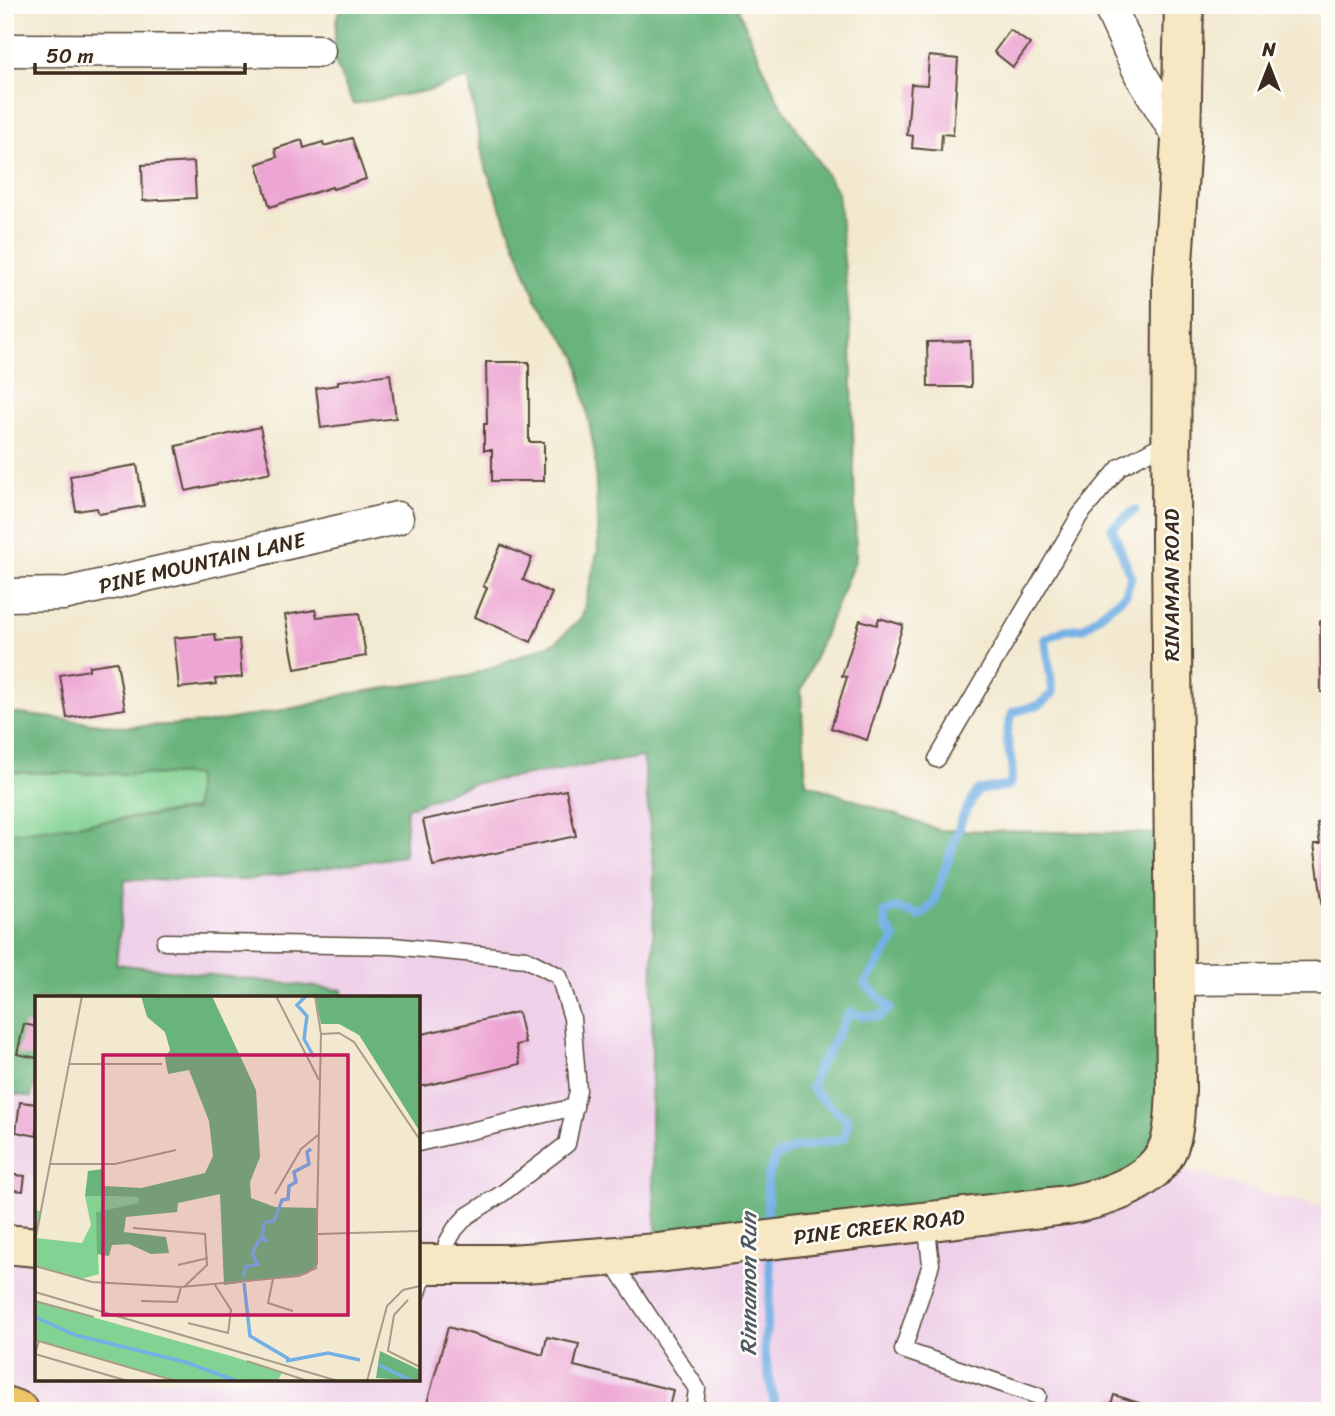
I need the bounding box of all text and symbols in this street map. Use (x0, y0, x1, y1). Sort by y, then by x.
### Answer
scale bar (35, 32, 245, 76)
north arrow (1234, 32, 1304, 102)
text: N (1261, 33, 1276, 66)
text: 50 m (46, 37, 94, 75)
street label: RINAMAN ROAD (1153, 508, 1191, 661)
street label: PINE MOUNTAIN LANE (95, 520, 310, 605)
inset map (35, 996, 420, 1381)
street label: PINE CREEK ROAD (791, 1198, 967, 1256)
water label: Rinnamon Run (728, 1210, 769, 1355)

